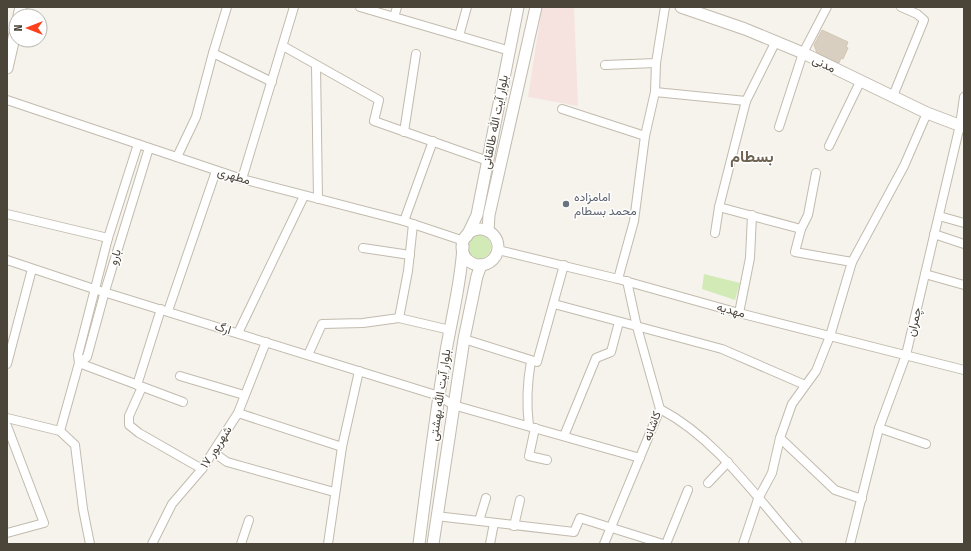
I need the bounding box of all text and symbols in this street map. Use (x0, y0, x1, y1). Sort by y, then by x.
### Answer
north arrow (8, 8, 48, 48)
text: N (12, 25, 25, 31)
street label: مدنی (810, 52, 838, 77)
street label: بلوار آیت الله طالقانی (479, 74, 512, 170)
district label: بسطام (730, 147, 774, 167)
street label: مطهری (216, 164, 252, 189)
place label: امامزاده محمد بسطام (574, 190, 637, 219)
marker: امامزاده محمد بسطام (561, 199, 571, 209)
street label: بارو (106, 247, 125, 267)
street label: مهدیه (715, 300, 747, 321)
street label: چمران (904, 306, 925, 338)
street label: ارگ (213, 319, 233, 338)
street label: بلوار آیت الله بهشتی (427, 348, 454, 442)
street label: کاشانه (640, 409, 664, 443)
street label: ۱۷ شهریور (197, 423, 236, 471)

